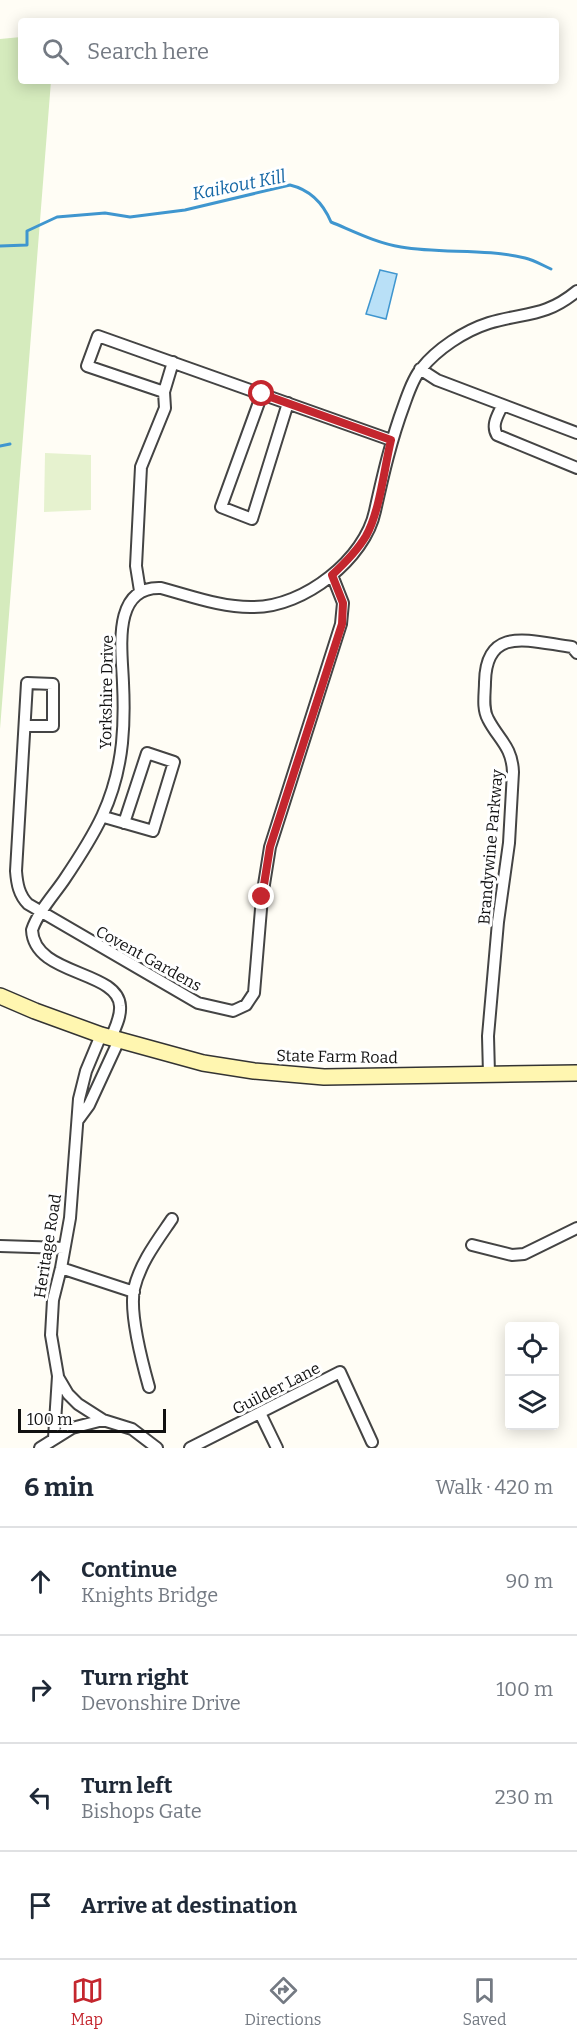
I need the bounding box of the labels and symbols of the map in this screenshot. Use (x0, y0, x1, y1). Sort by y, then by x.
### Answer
water label: Kaikout Kill (190, 165, 288, 205)
route start (248, 380, 274, 406)
street label: Yorkshire Drive (96, 635, 117, 749)
street label: Brandywine Parkway (474, 768, 507, 925)
route end (248, 883, 274, 909)
street label: Covent Gardens (93, 922, 205, 995)
street label: State Farm Road (276, 1046, 398, 1067)
street label: Heritage Road (30, 1192, 65, 1300)
street label: Guilder Lane (229, 1358, 323, 1419)
scale bar (18, 1406, 166, 1434)

